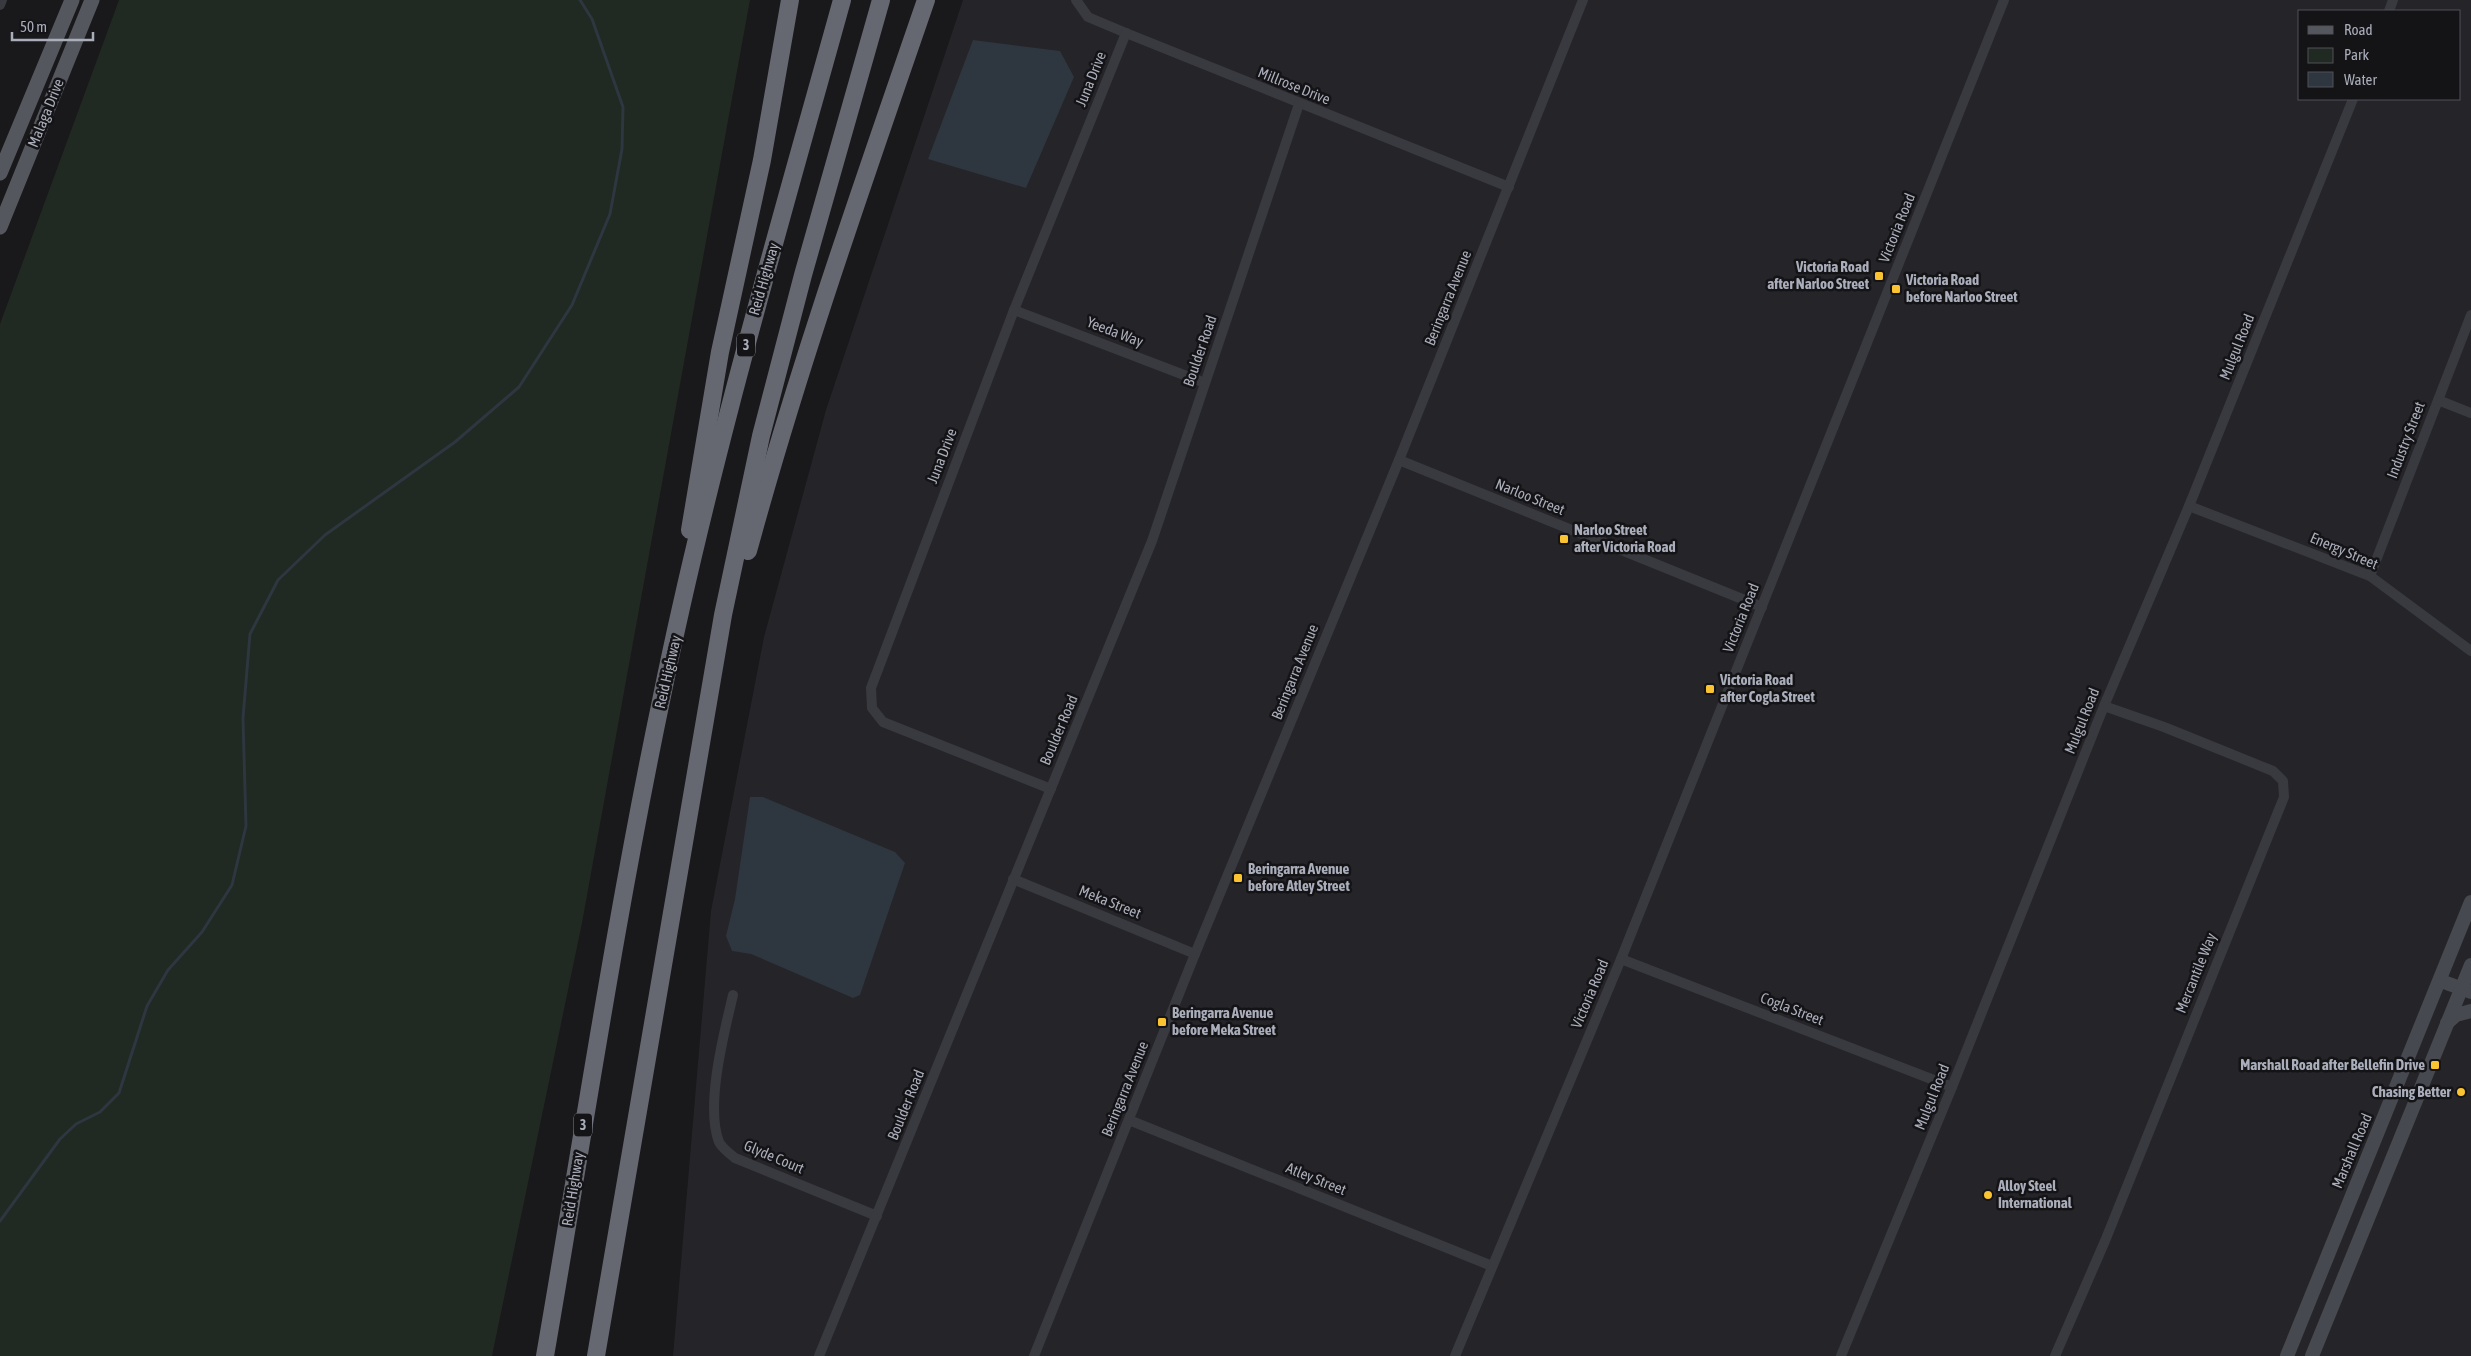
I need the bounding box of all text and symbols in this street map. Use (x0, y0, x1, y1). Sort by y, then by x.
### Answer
scale bar (12, 10, 94, 42)
legend (2298, 10, 2461, 100)
text: 50 m (20, 18, 47, 35)
text: Road (2344, 21, 2373, 38)
text: Park (2344, 46, 2369, 63)
street label: Juna Drive (1072, 49, 1109, 109)
street label: Millrose Drive (1256, 63, 1333, 108)
text: Water (2344, 71, 2377, 88)
street label: Malaga Drive (24, 76, 67, 150)
street label: Victoria Road (1875, 191, 1918, 265)
street label: Reid Highway (745, 241, 782, 317)
street label: Beringarra Avenue (1421, 247, 1474, 348)
place label: Victoria Road after Narloo Street (1767, 258, 1870, 292)
marker: Victoria Road after Narloo Street (1873, 270, 1885, 282)
place label: Victoria Road before Narloo Street (1905, 271, 2018, 305)
marker: Victoria Road before Narloo Street (1890, 283, 1902, 295)
street label: Mulgul Road (2216, 311, 2257, 382)
street label: Yeeda Way (1085, 313, 1146, 350)
street label: Boulder Road (1179, 313, 1220, 389)
road number: 3 (737, 334, 755, 356)
street label: Industry Street (2383, 399, 2428, 481)
street label: Juna Drive (923, 426, 960, 486)
street label: Narloo Street (1493, 475, 1567, 518)
place label: Narloo Street after Victoria Road (1574, 521, 1676, 555)
street label: Energy Street (2308, 529, 2381, 572)
marker: Narloo Street after Victoria Road (1558, 533, 1570, 545)
street label: Victoria Road (1719, 581, 1762, 655)
street label: Beringarra Avenue (1268, 621, 1321, 722)
street label: Reid Highway (651, 634, 684, 710)
place label: Victoria Road after Cogla Street (1719, 671, 1815, 705)
marker: Victoria Road after Cogla Street (1704, 683, 1716, 695)
street label: Mulgul Road (2061, 685, 2102, 756)
street label: Boulder Road (1036, 692, 1081, 767)
place label: Beringarra Avenue before Atley Street (1248, 860, 1350, 894)
marker: Beringarra Avenue before Atley Street (1232, 872, 1244, 884)
street label: Meka Street (1077, 881, 1144, 922)
street label: Mercantile Way (2172, 930, 2219, 1015)
street label: Victoria Road (1567, 957, 1612, 1031)
street label: Cogla Street (1758, 989, 1826, 1028)
place label: Beringarra Avenue before Meka Street (1172, 1004, 1276, 1038)
marker: Beringarra Avenue before Meka Street (1156, 1016, 1168, 1028)
street label: Beringarra Avenue (1098, 1038, 1151, 1139)
place label: Marshall Road after Bellefin Drive (2240, 1056, 2425, 1073)
marker: Marshall Road after Bellefin Drive (2429, 1059, 2441, 1071)
street label: Mulgul Road (1911, 1061, 1952, 1132)
street label: Boulder Road (884, 1067, 927, 1142)
place label: Chasing Better (2372, 1083, 2452, 1100)
marker: Chasing Better (2455, 1086, 2467, 1098)
street label: Marshall Road (2328, 1111, 2375, 1191)
road number: 3 (574, 1114, 592, 1136)
street label: Glyde Court (742, 1136, 807, 1177)
street label: Reid Highway (558, 1151, 587, 1227)
street label: Atley Street (1284, 1159, 1349, 1198)
place label: Alloy Steel International (1997, 1177, 2073, 1211)
marker: Alloy Steel International (1982, 1189, 1994, 1201)

